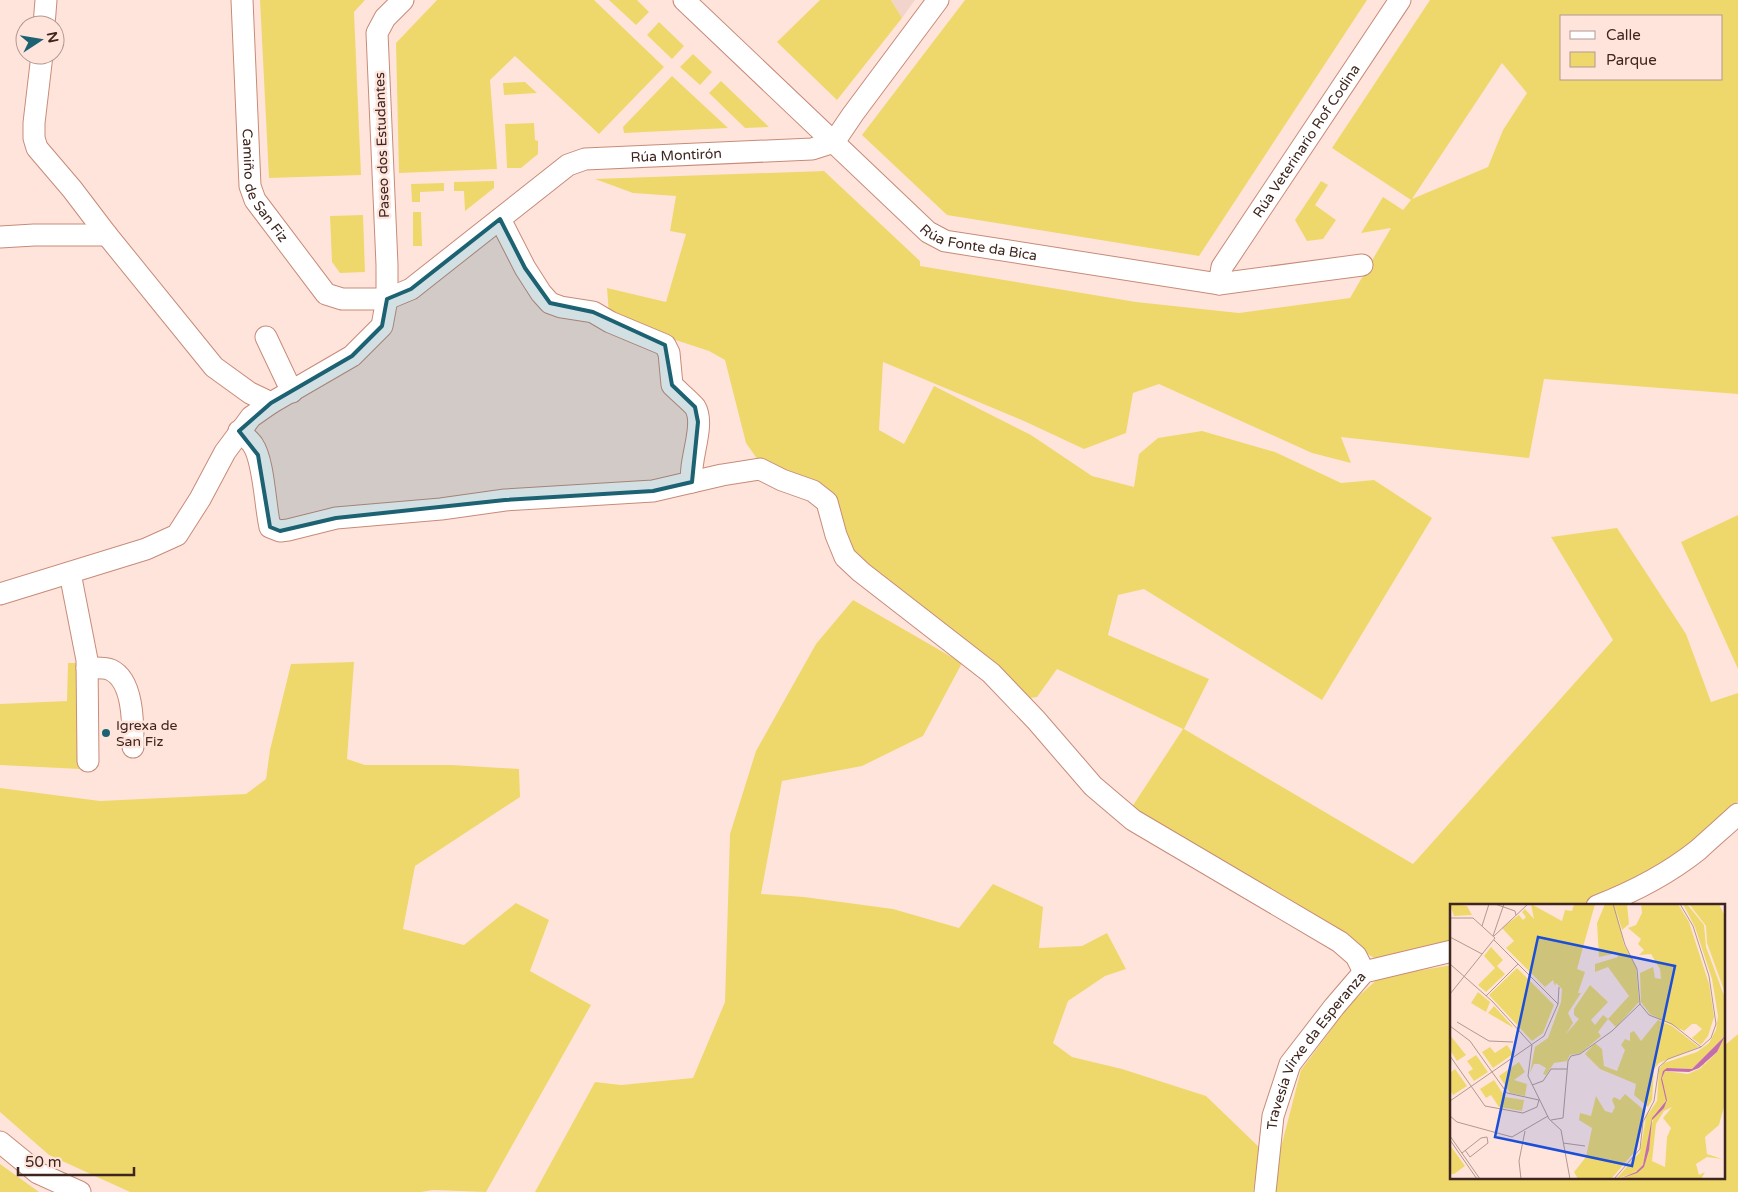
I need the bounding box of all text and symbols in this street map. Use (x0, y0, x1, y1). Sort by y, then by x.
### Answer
north arrow (15, 15, 65, 65)
legend (1560, 15, 1723, 80)
text: Calle (1606, 26, 1641, 44)
text: N (43, 30, 62, 45)
text: Parque (1606, 51, 1657, 69)
street label: Rúa Veterinario Rof Codina (1249, 61, 1363, 221)
street label: Paseo dos Estudantes (371, 72, 393, 218)
street label: Camiño de San Fiz (239, 128, 292, 245)
street label: Rúa Montirón (630, 144, 722, 165)
street label: Rúa Fonte da Bica (916, 220, 1038, 264)
place label: Igrexa de San Fiz (116, 717, 178, 750)
marker: Igrexa de San Fiz (100, 727, 112, 739)
inset map (1450, 904, 1726, 1180)
street label: Travesía Virxe da Esperanza (1263, 968, 1369, 1131)
scale bar (18, 1144, 134, 1176)
text: 50 m (25, 1153, 62, 1171)

